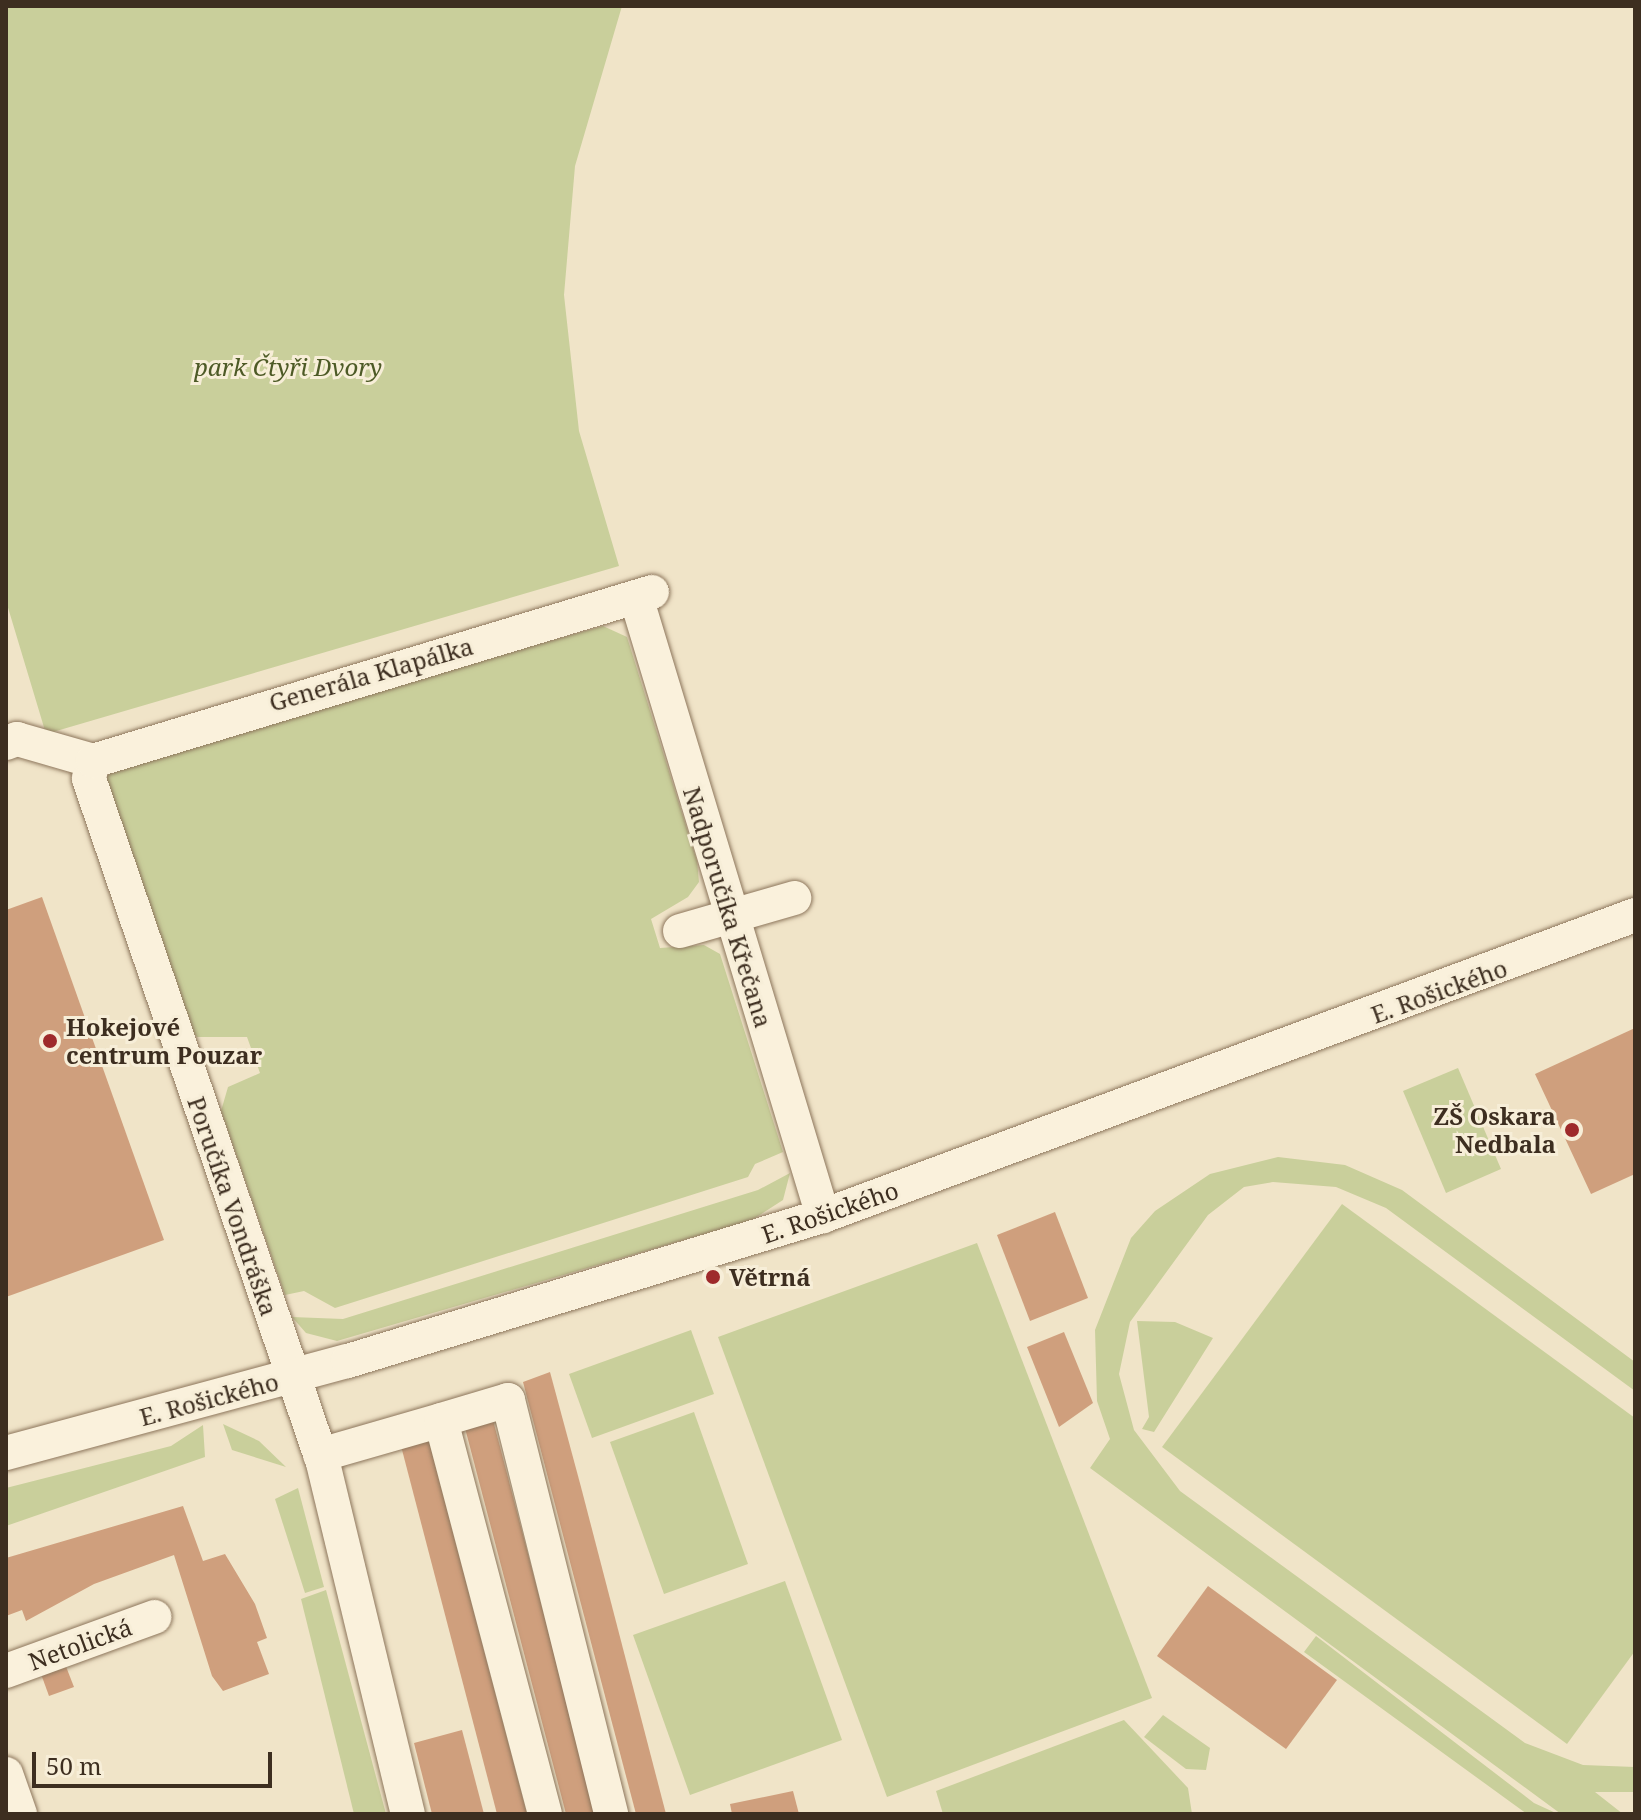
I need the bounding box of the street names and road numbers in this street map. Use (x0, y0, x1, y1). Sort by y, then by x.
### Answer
street label: Generála Klapálka (266, 631, 476, 717)
street label: Nadporučíka Křečana (678, 783, 778, 1031)
street label: E. Rošického (1367, 953, 1511, 1029)
street label: Poručíka Vondráška (182, 1093, 284, 1319)
street label: E. Rošického (758, 1175, 902, 1249)
street label: E. Rošického (136, 1367, 282, 1431)
street label: Netolická (24, 1612, 136, 1676)

